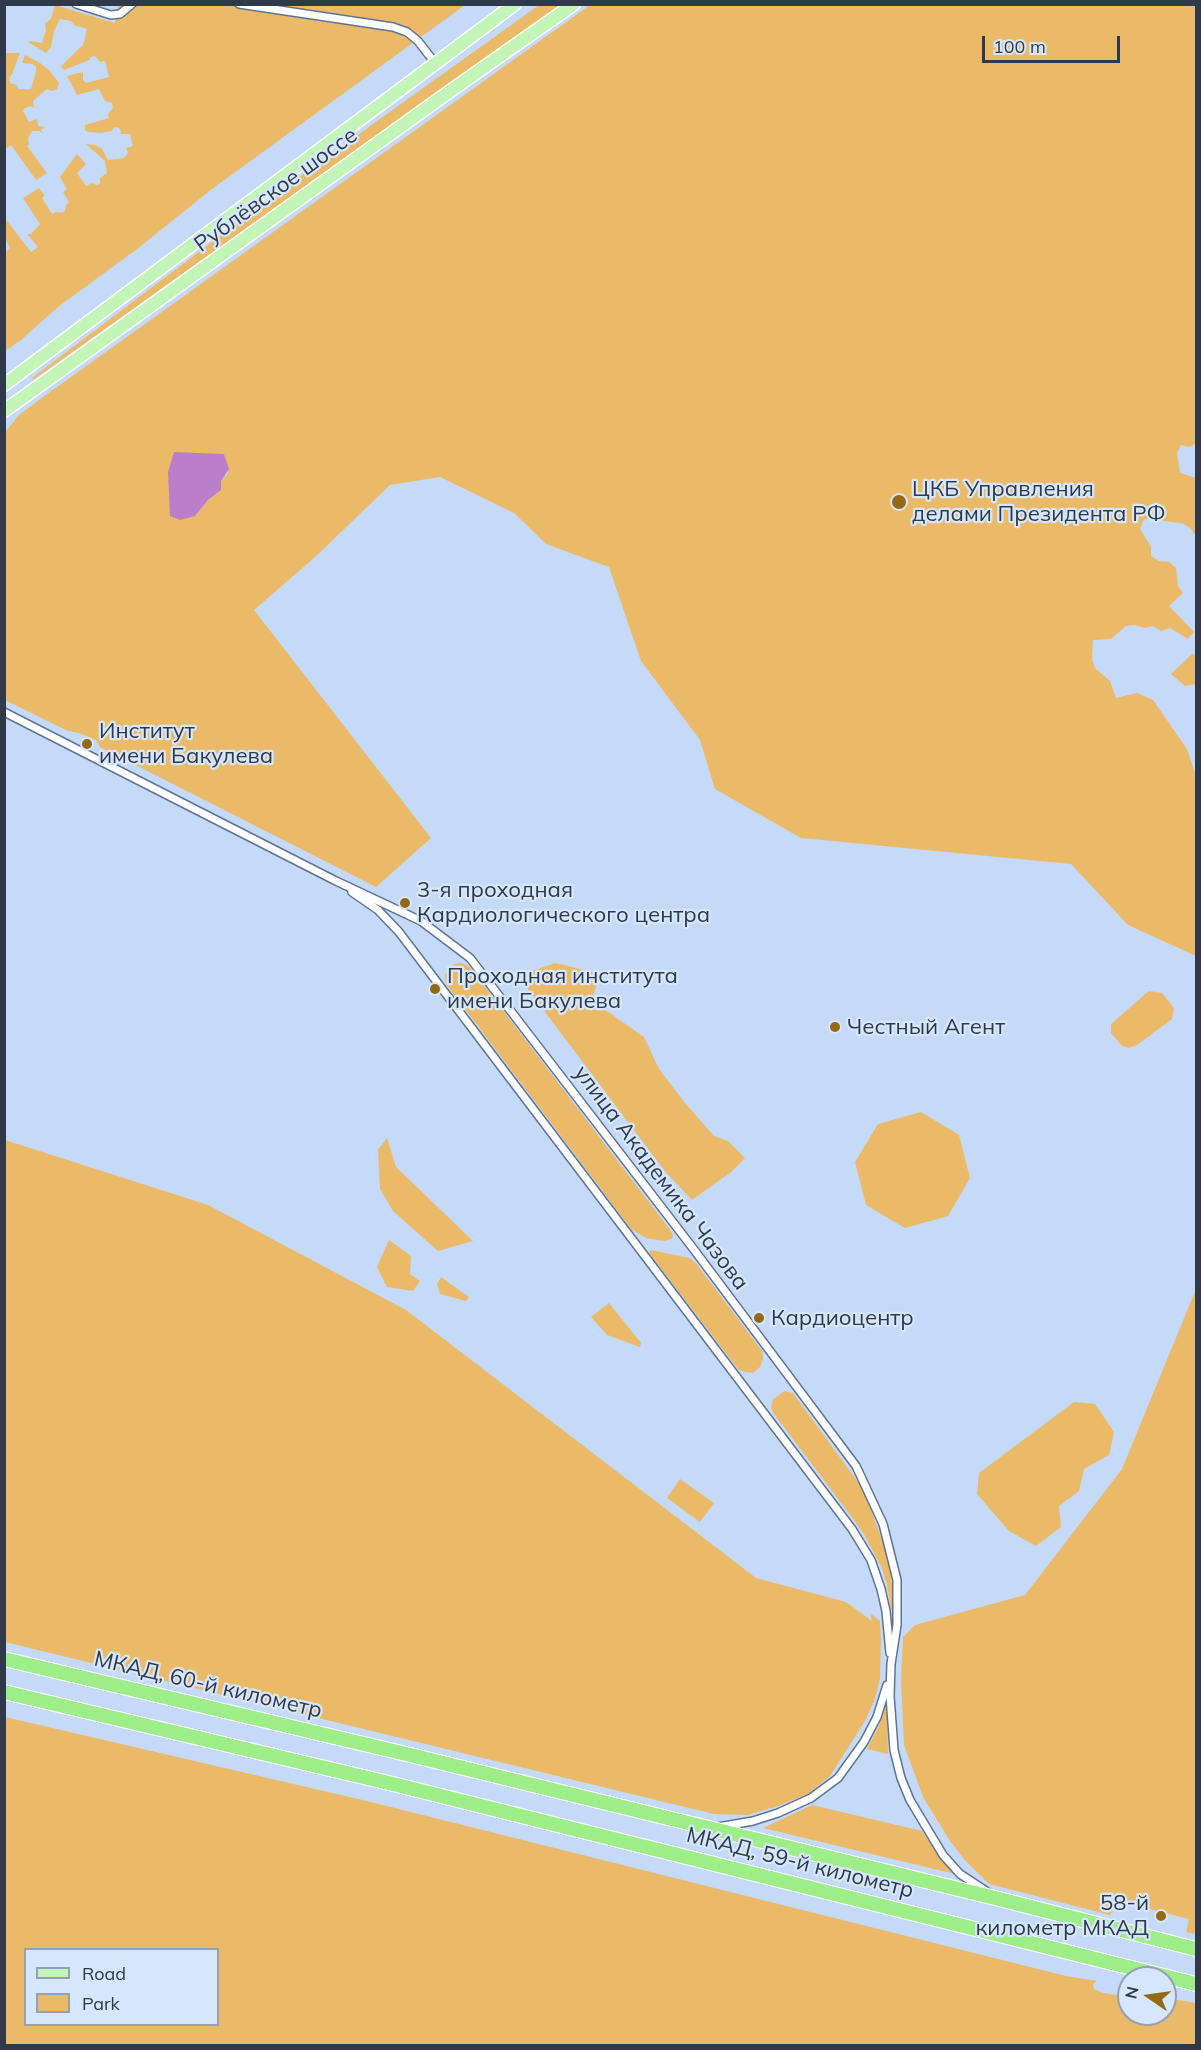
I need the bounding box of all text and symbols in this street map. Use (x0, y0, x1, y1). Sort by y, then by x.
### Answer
scale bar (985, 24, 1123, 62)
text: 100 m (993, 35, 1046, 58)
street label: Рублёвское шоссе (189, 122, 363, 258)
place label: ЦКБ Управления делами Президента РФ (912, 476, 1166, 528)
marker: ЦКБ Управления делами Президента РФ (890, 493, 908, 511)
place label: Институт имени Бакулева (99, 718, 273, 770)
marker: Институт имени Бакулева (80, 737, 94, 751)
place label: 3-я проходная Кардиологического центра (417, 877, 710, 928)
marker: 3-я проходная Кардиологического центра (398, 896, 412, 910)
place label: Проходная института имени Бакулева (447, 963, 678, 1014)
marker: Проходная института имени Бакулева (428, 982, 442, 996)
place label: Честный Агент (847, 1014, 1005, 1040)
marker: Честный Агент (828, 1020, 842, 1034)
street label: улица Академика Чазова (568, 1061, 754, 1295)
place label: Кардиоцентр (771, 1305, 914, 1331)
marker: Кардиоцентр (752, 1311, 766, 1325)
street label: МКАД, 60-й километр (91, 1646, 325, 1724)
street label: МКАД, 59-й километр (684, 1822, 916, 1904)
place label: 58-й километр МКАД (975, 1890, 1149, 1942)
marker: 58-й километр МКАД (1154, 1909, 1168, 1923)
legend (24, 1948, 219, 2026)
text: Road (82, 1962, 126, 1985)
north arrow (1117, 1966, 1177, 2026)
text: N (1120, 1984, 1143, 2001)
text: Park (82, 1992, 120, 2015)

